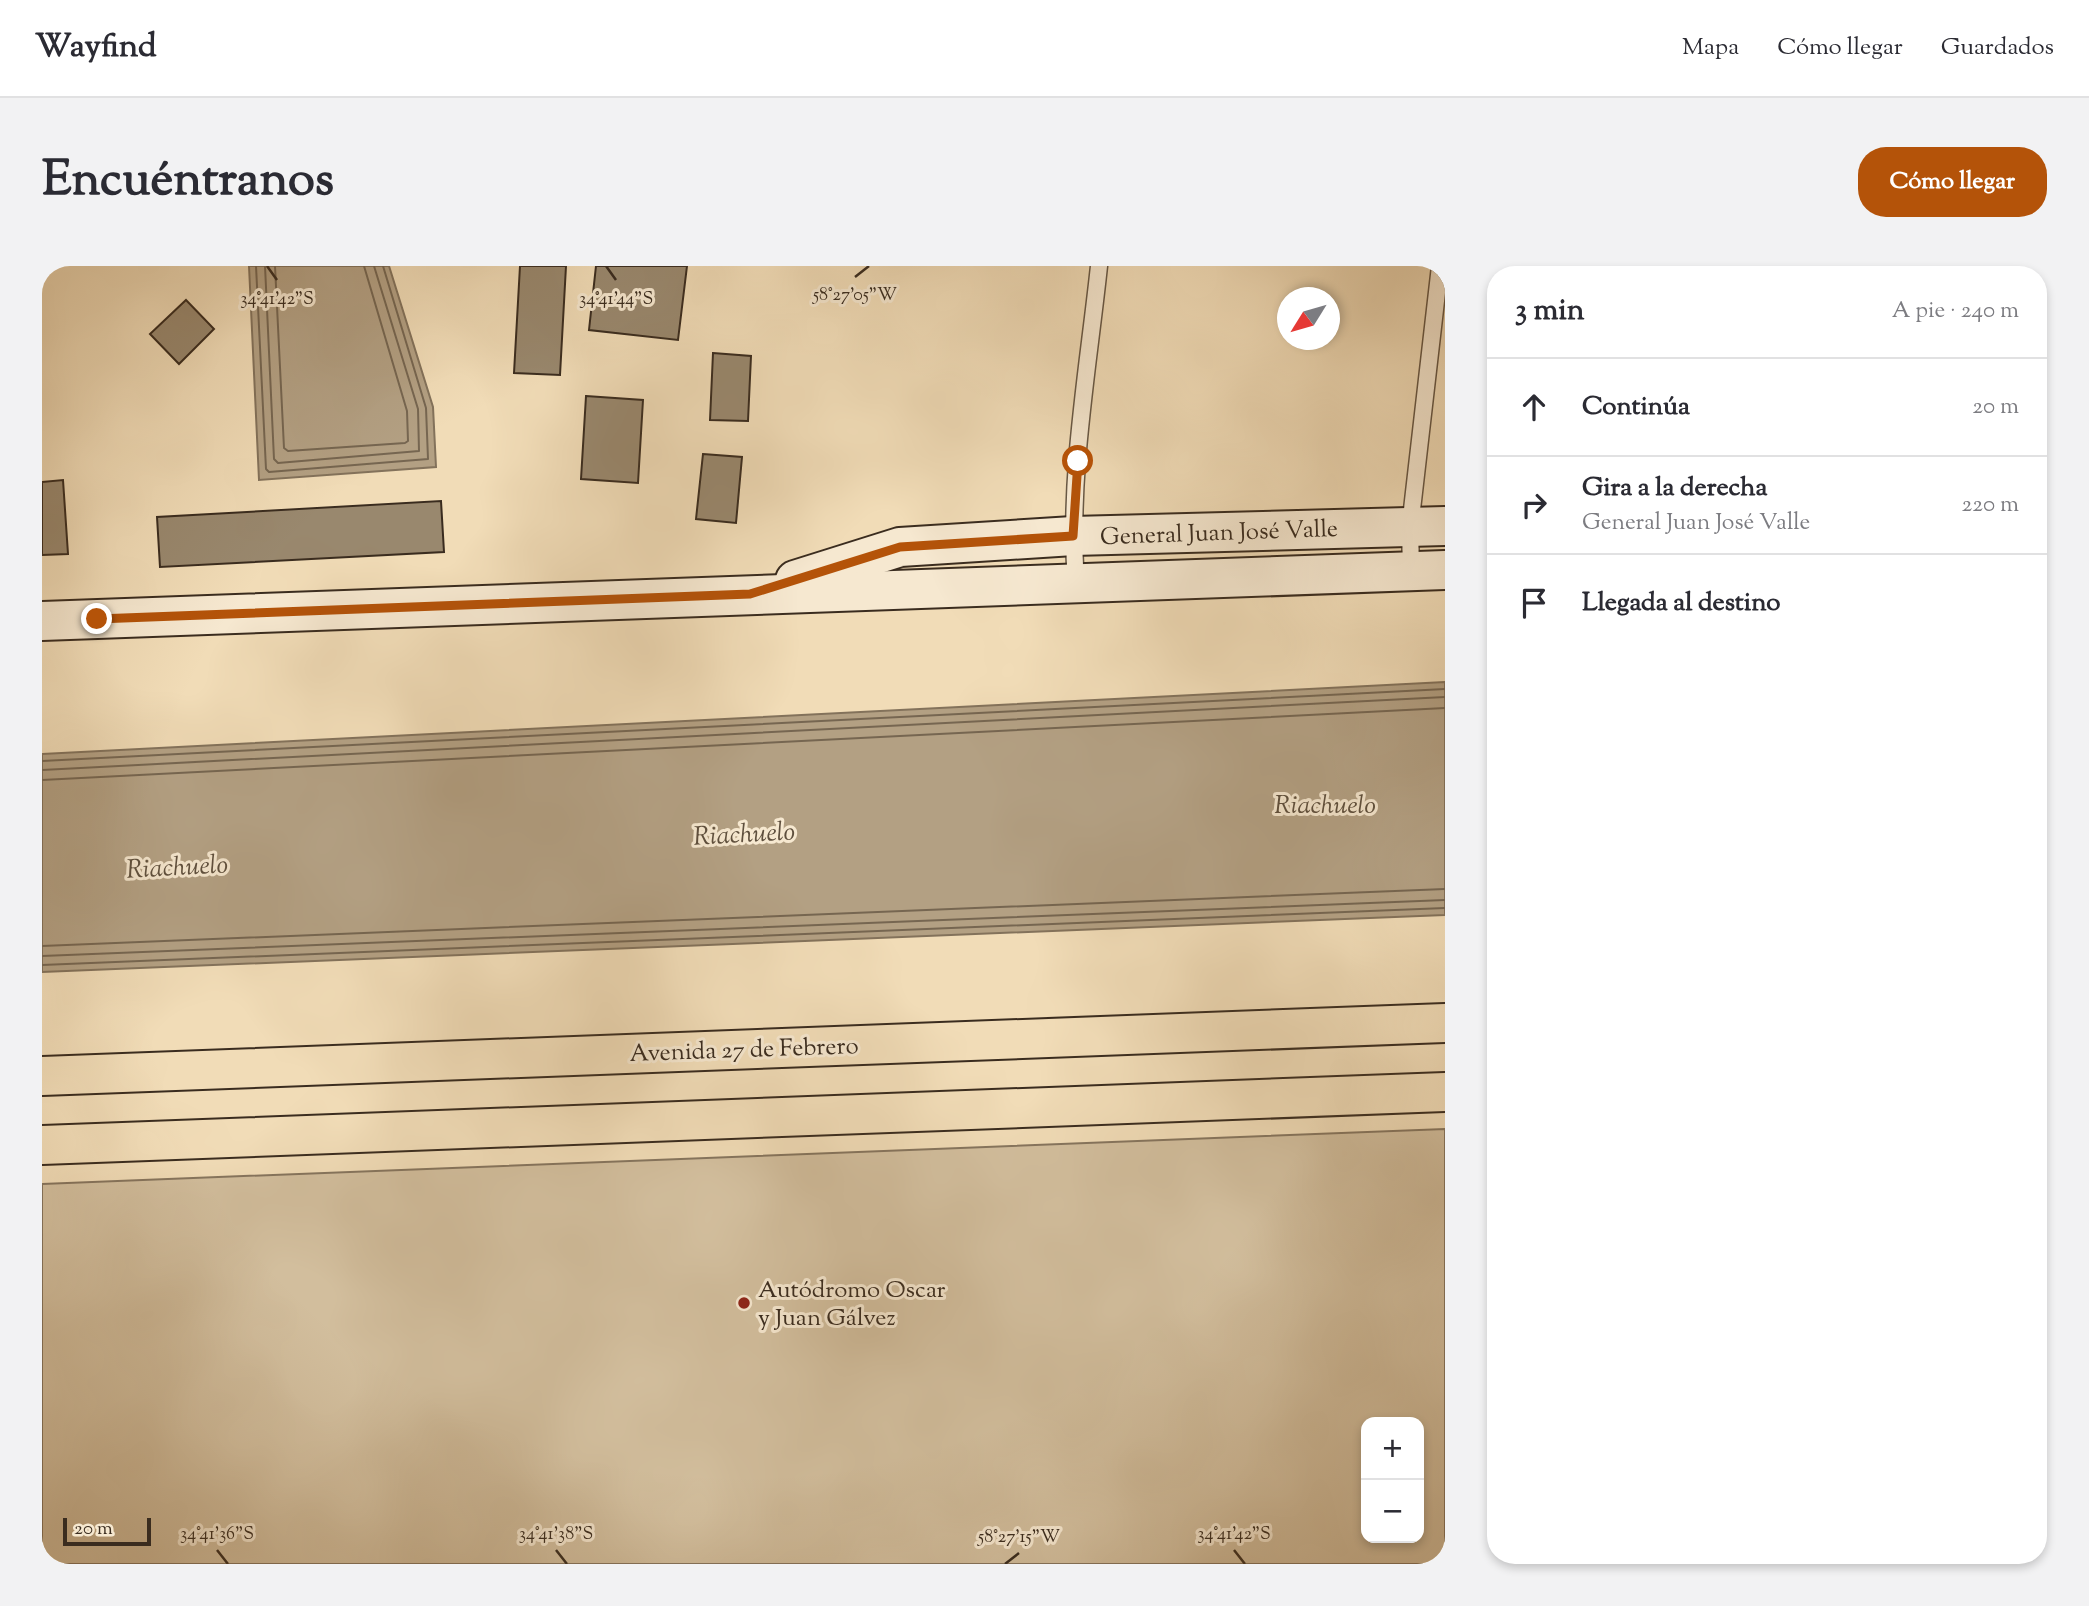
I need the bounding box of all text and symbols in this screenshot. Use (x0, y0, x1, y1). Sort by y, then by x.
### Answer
text: Wayfind (35, 24, 157, 72)
text: Mapa (1682, 31, 1739, 65)
text: Cómo llegar (1777, 31, 1903, 65)
text: Guardados (1941, 31, 2054, 65)
text: Encuéntranos (42, 147, 334, 217)
button: Cómo llegar (1858, 147, 2047, 217)
text: 58°27'05"W (812, 283, 897, 309)
text: 34°41'42"S (240, 287, 314, 313)
text: 34°41'44"S (579, 287, 653, 313)
north arrow (1277, 287, 1340, 350)
text: 3 min (1515, 290, 1585, 333)
text: A pie · 240 m (1892, 295, 2019, 328)
icon: ahead (1515, 388, 1553, 426)
text: Continúa (1582, 389, 1690, 426)
text: 20 m (1972, 391, 2019, 424)
route start (1062, 445, 1093, 476)
text: Gira a la derecha (1582, 470, 1767, 507)
icon: right (1515, 486, 1553, 524)
text: 220 m (1961, 489, 2019, 522)
text: General Juan José Valle (1582, 507, 1810, 540)
street label: General Juan José Valle (1099, 513, 1339, 555)
icon: arrive (1515, 584, 1553, 622)
text: Llegada al destino (1582, 585, 1780, 622)
route end (81, 603, 112, 634)
water label: Riachuelo (1274, 788, 1376, 825)
water label: Riachuelo (692, 814, 796, 857)
water label: Riachuelo (125, 847, 229, 890)
street label: Avenida 27 de Febrero (629, 1030, 859, 1072)
place label: Autódromo Oscar y Juan Gálvez (758, 1274, 946, 1336)
marker: Autódromo Oscar y Juan Gálvez (736, 1295, 752, 1311)
map controls (1361, 1417, 1424, 1543)
button: + (1361, 1417, 1424, 1480)
button: − (1361, 1480, 1424, 1543)
scale bar (63, 1515, 150, 1547)
text: 20 m (74, 1516, 113, 1543)
text: 34°41'36"S (180, 1522, 254, 1548)
text: 34°41'38"S (519, 1522, 593, 1548)
text: 34°41'42"S (1197, 1522, 1271, 1548)
text: 58°27'15"W (977, 1525, 1060, 1551)

